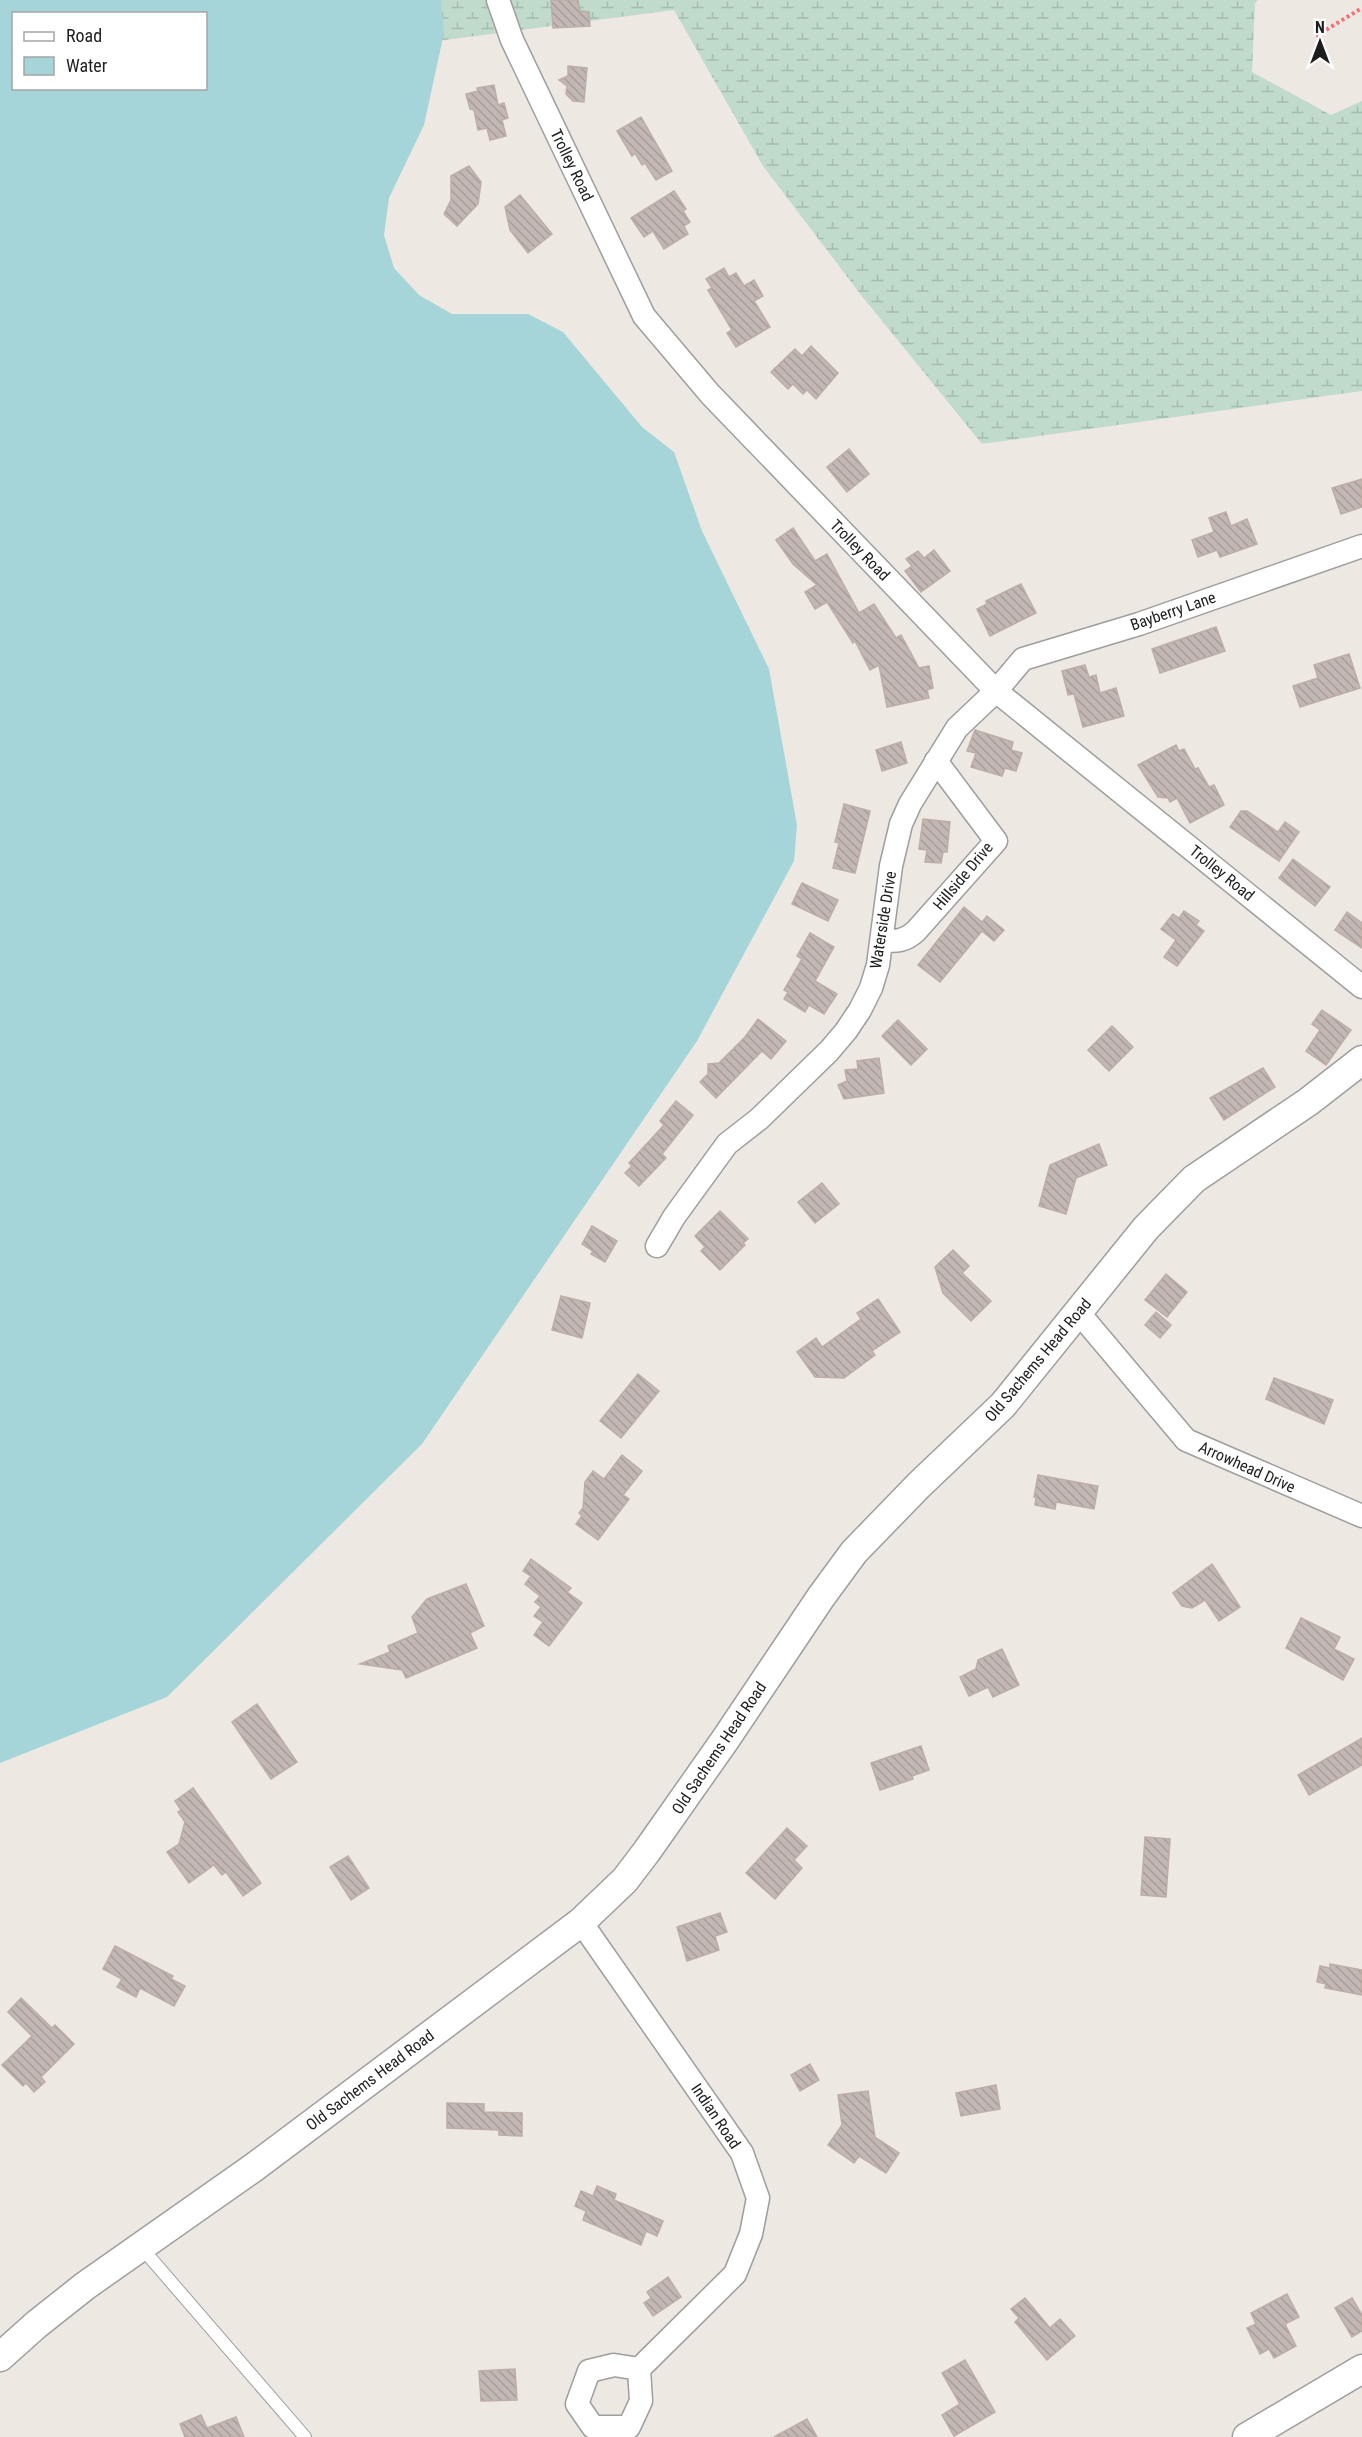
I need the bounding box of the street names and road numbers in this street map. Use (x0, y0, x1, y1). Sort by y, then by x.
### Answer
street label: Trolley Road (546, 126, 598, 204)
street label: Trolley Road (826, 515, 894, 585)
street label: Bayberry Lane (1128, 588, 1218, 634)
street label: Hillside Drive (929, 838, 997, 914)
street label: Trolley Road (1186, 841, 1258, 905)
street label: Waterside Drive (866, 870, 900, 970)
street label: Old Sachems Head Road (981, 1294, 1095, 1426)
street label: Arrowhead Drive (1196, 1437, 1298, 1497)
street label: Old Sachems Head Road (668, 1678, 770, 1818)
street label: Old Sachems Head Road (302, 2026, 438, 2134)
street label: Indian Road (687, 2080, 745, 2152)

